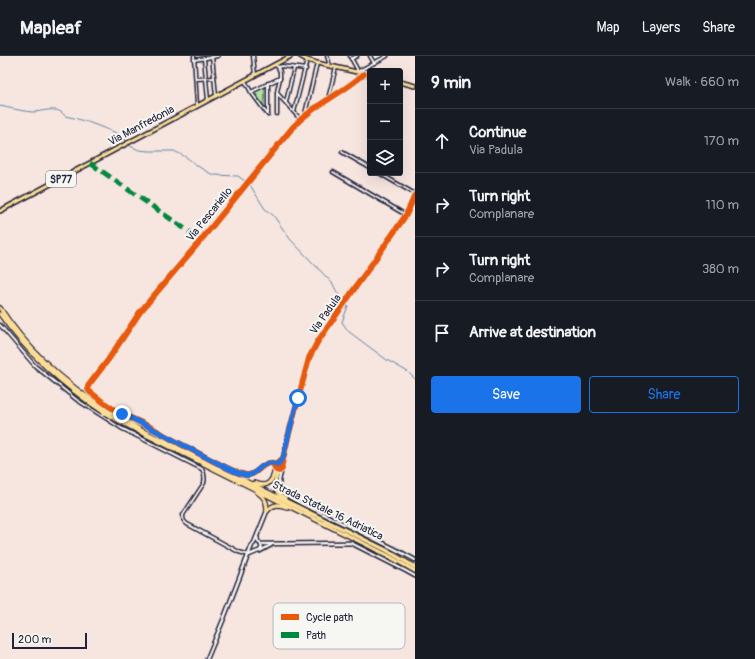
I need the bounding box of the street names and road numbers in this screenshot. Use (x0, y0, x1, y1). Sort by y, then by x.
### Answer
street label: Via Manfredonia (106, 103, 176, 148)
road number: SP77 (46, 171, 76, 187)
street label: Via Pescariello (184, 185, 235, 244)
street label: Via Padula (307, 292, 344, 337)
street label: Strada Statale 16 Adriatica (270, 478, 385, 543)

